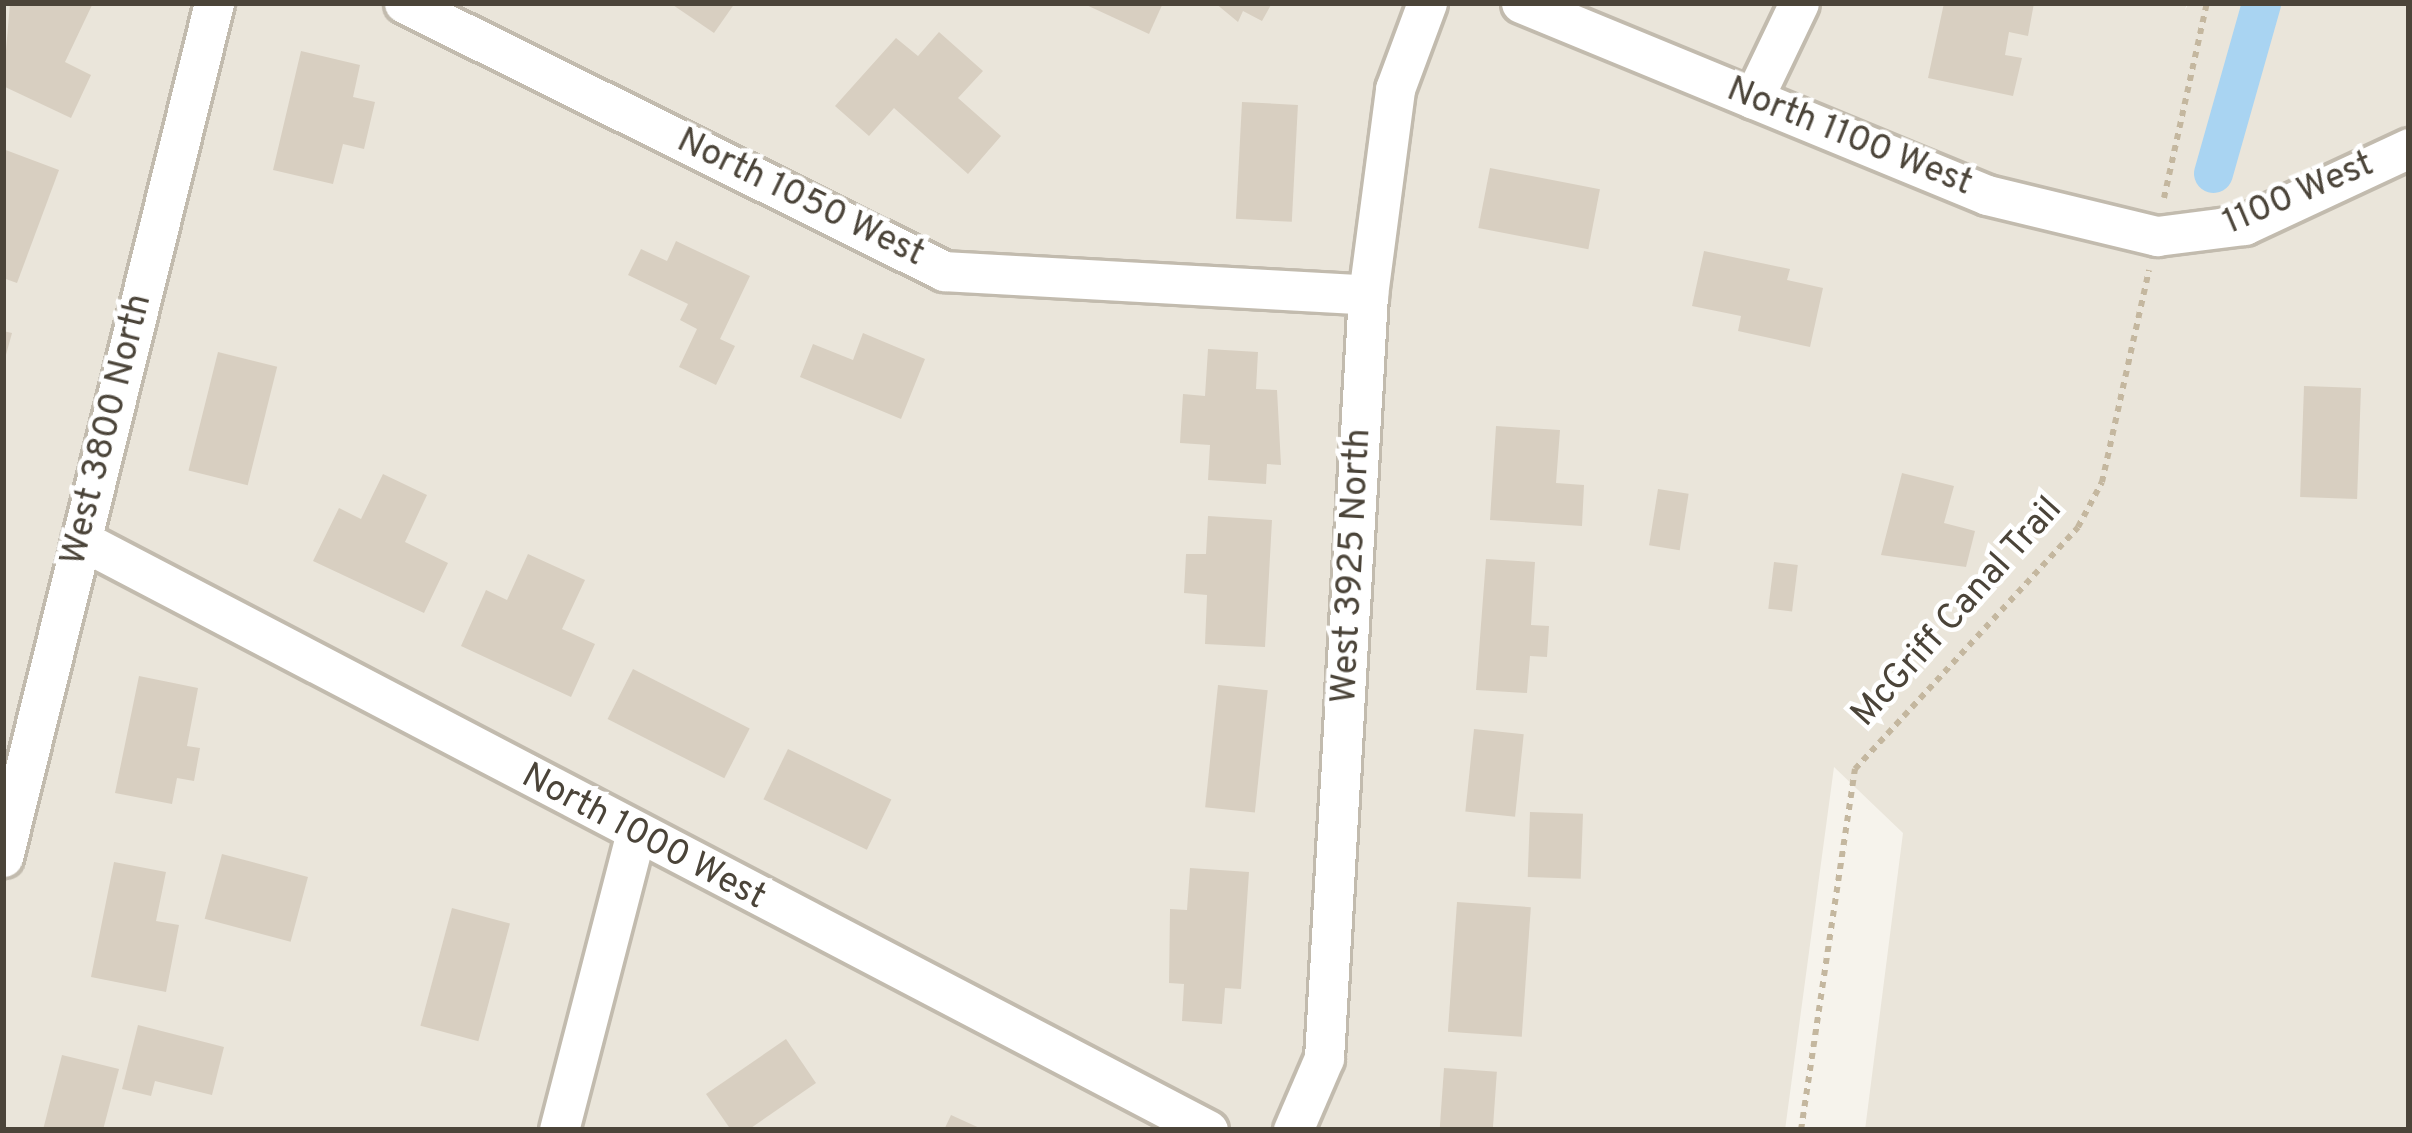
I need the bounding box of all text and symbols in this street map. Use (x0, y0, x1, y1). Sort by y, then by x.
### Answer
street label: North 1100 West (1720, 69, 1978, 207)
street label: North 1050 West (669, 120, 931, 278)
street label: 1100 West (2217, 144, 2381, 246)
street label: West 3800 North (53, 290, 163, 570)
street label: West 3925 North (1324, 427, 1382, 705)
street label: McGriff Canal Trail (1843, 489, 2073, 737)
street label: North 1000 West (513, 755, 773, 921)

